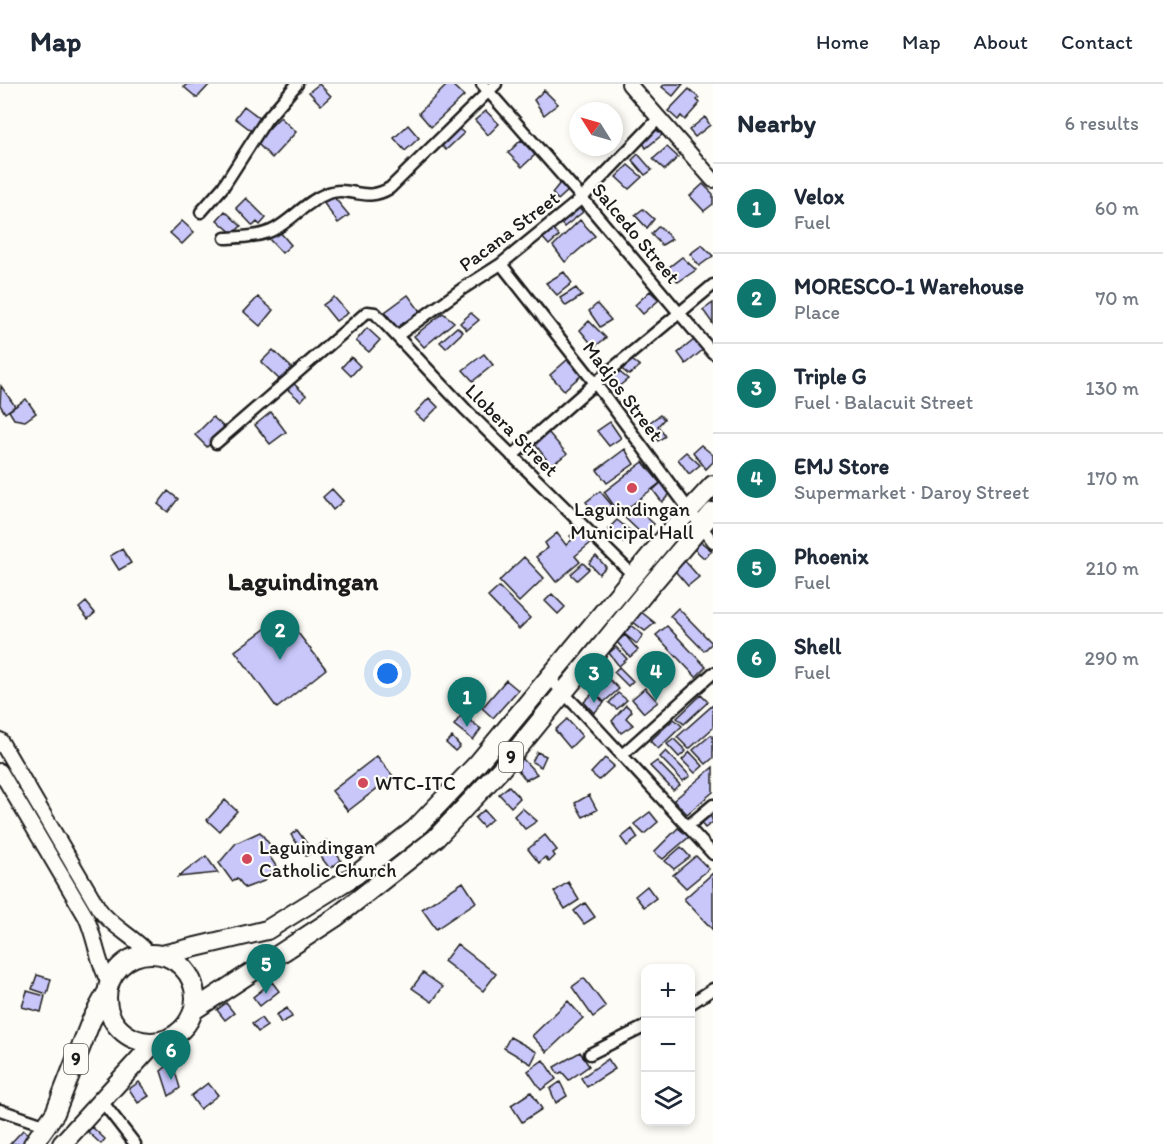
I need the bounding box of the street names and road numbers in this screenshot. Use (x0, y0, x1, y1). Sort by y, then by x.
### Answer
street label: Salcedo Street (587, 178, 685, 288)
street label: Pacana Street (454, 185, 564, 276)
street label: Madjos Street (578, 336, 668, 446)
street label: Llobera Street (461, 379, 563, 481)
road number: 9 (499, 742, 523, 772)
road number: 9 (64, 1044, 88, 1074)

